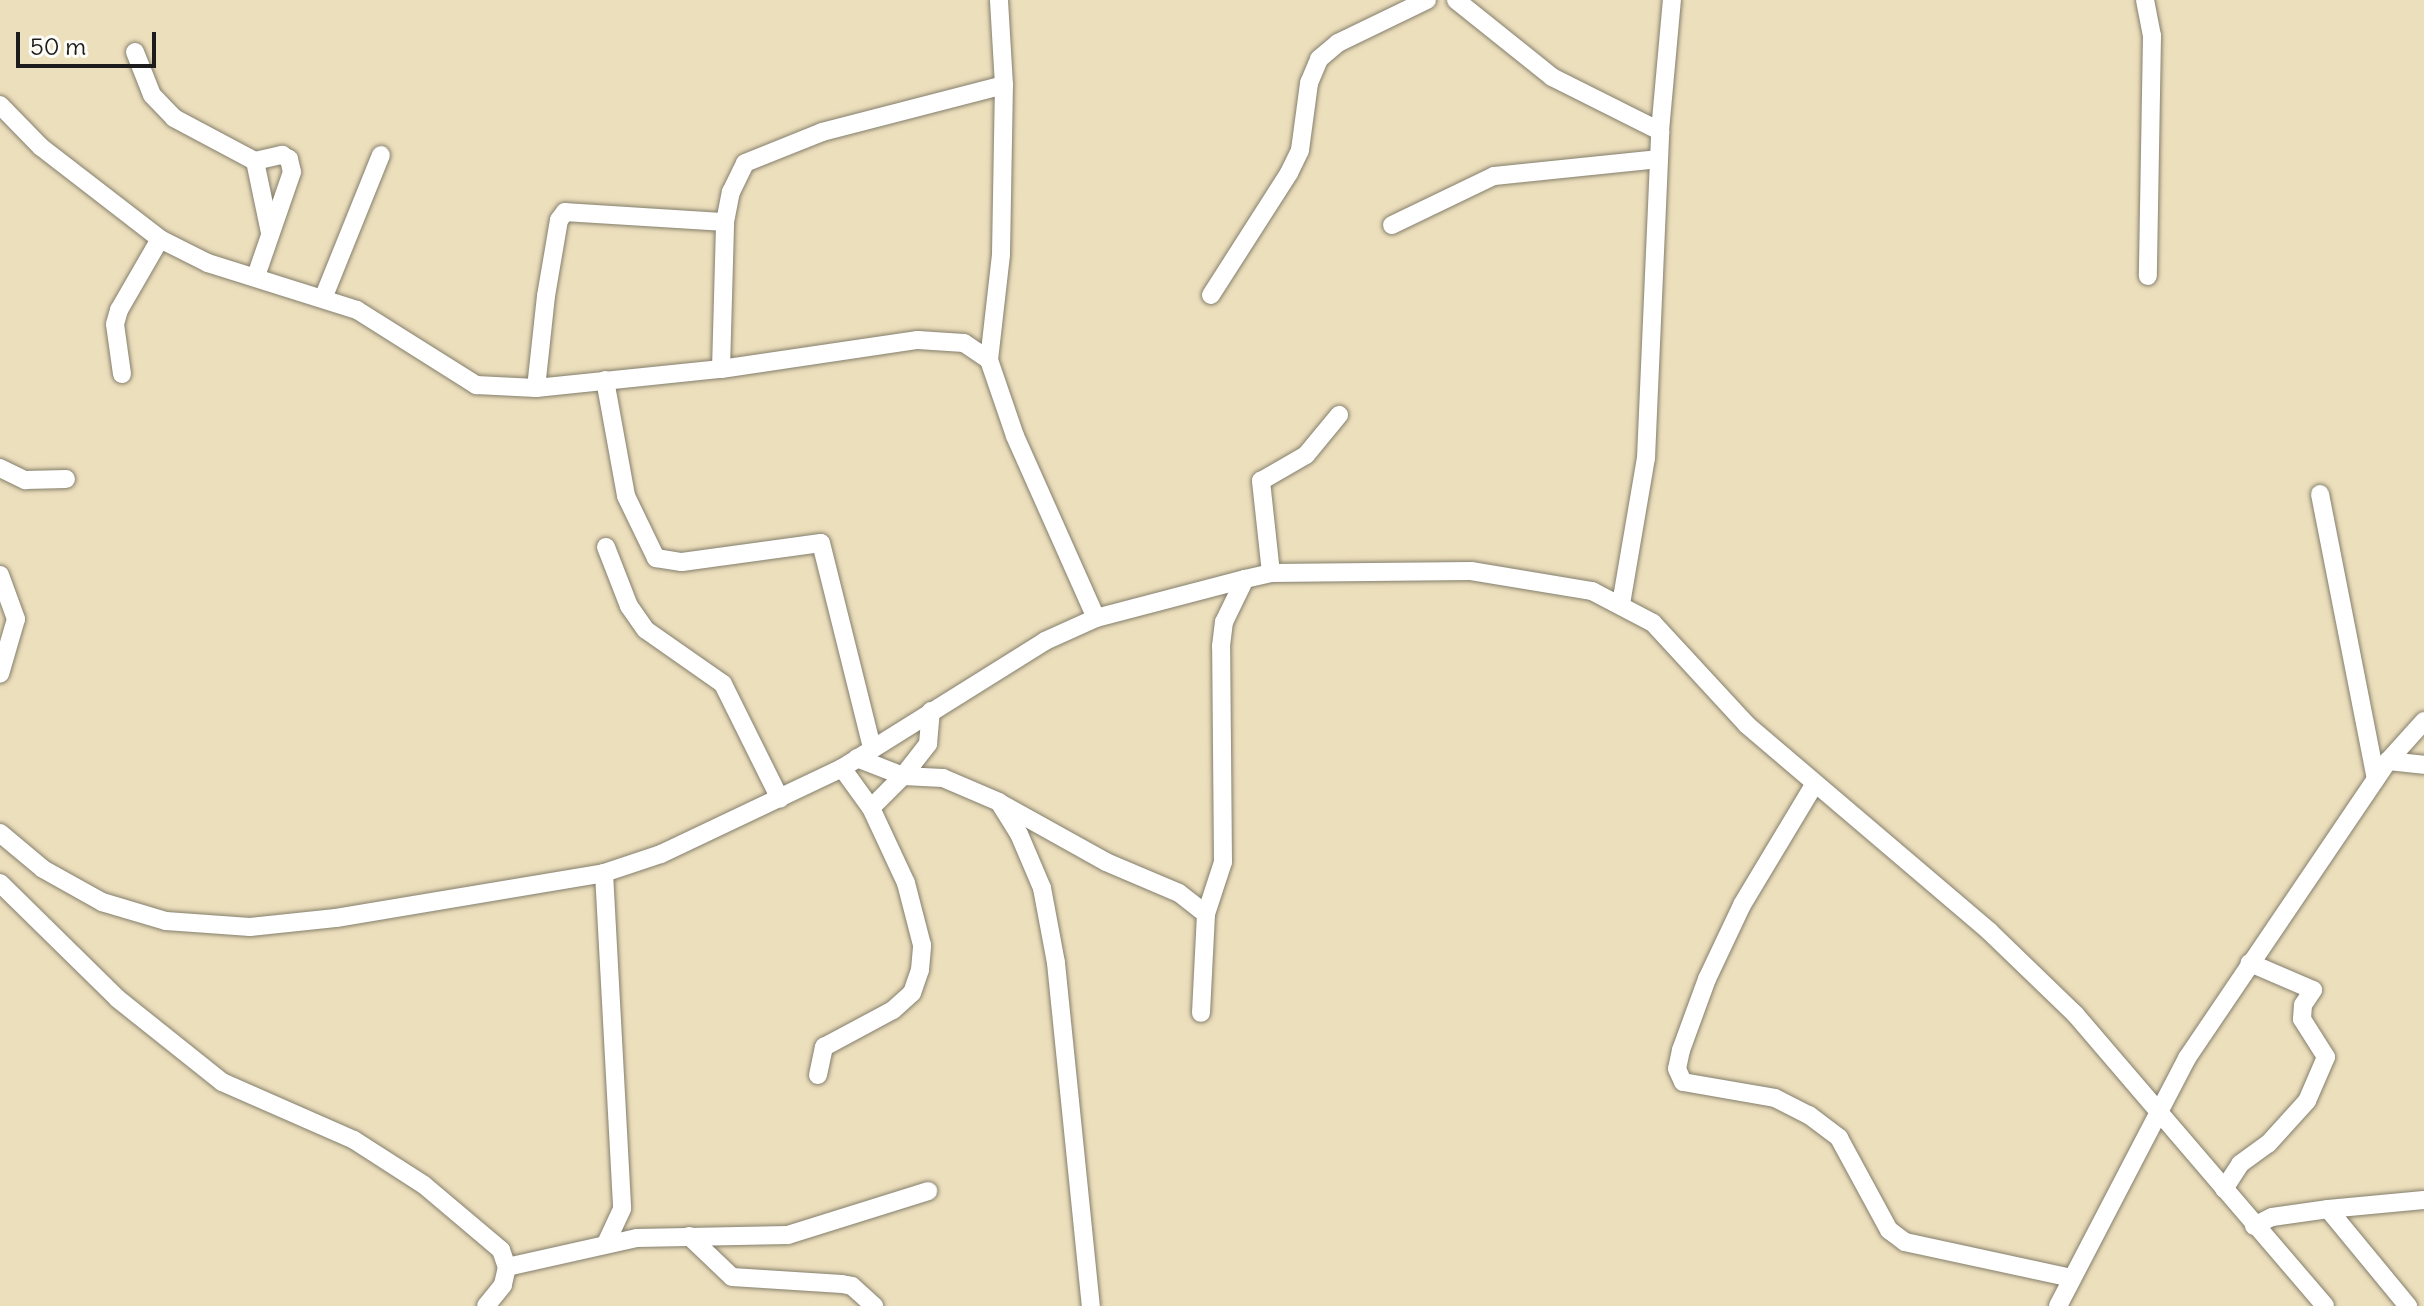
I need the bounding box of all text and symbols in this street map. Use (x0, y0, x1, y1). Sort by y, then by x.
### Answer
scale bar (20, 16, 160, 66)
text: 50 m (30, 31, 86, 61)

